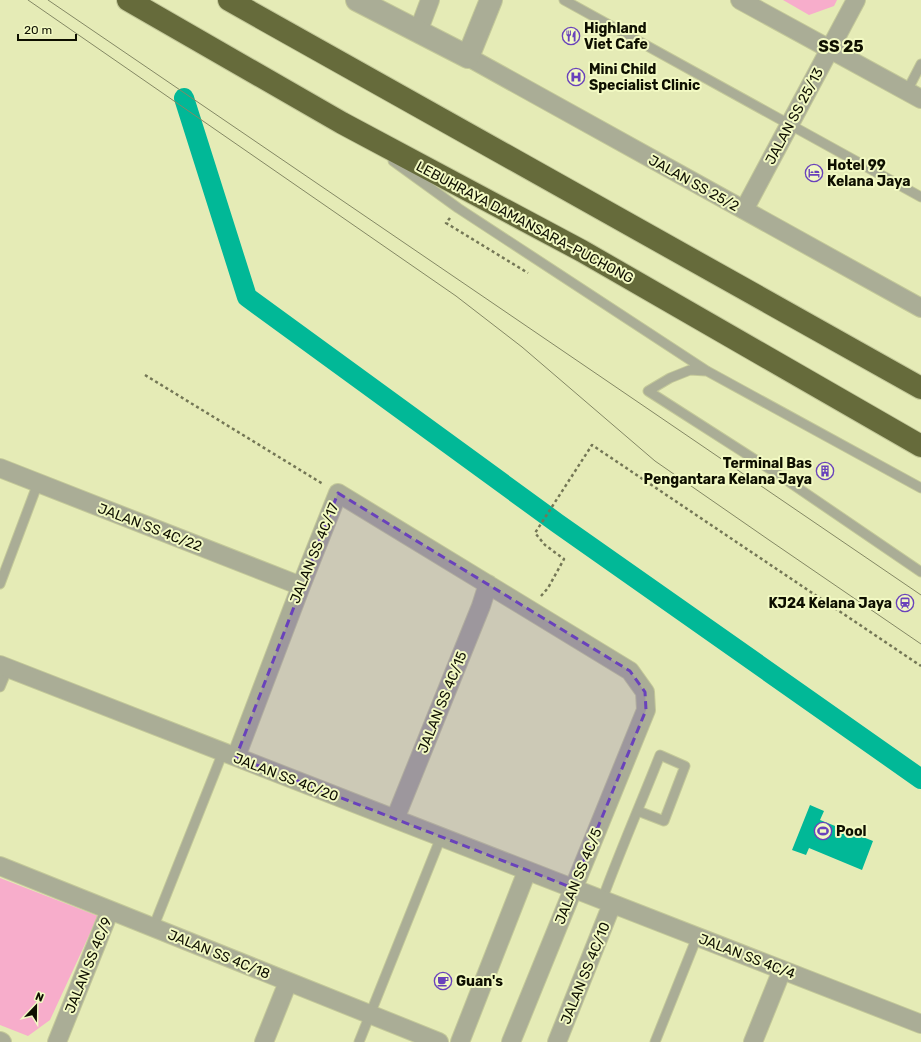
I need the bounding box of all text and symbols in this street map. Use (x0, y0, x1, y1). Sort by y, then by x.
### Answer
scale bar (18, 16, 76, 42)
place label: Highland Viet Cafe (584, 20, 648, 53)
text: 20 m (24, 23, 52, 37)
restaurant icon: Highland Viet Cafe (561, 26, 581, 46)
district label: SS 25 (818, 37, 864, 56)
place label: Mini Child Specialist Clinic (589, 61, 700, 94)
street label: JALAN SS 25/13 (762, 65, 827, 167)
hospital icon: Mini Child Specialist Clinic (566, 67, 586, 87)
street label: JALAN SS 25/2 (646, 152, 742, 215)
place label: Hotel 99 Kelana Jaya (827, 157, 910, 190)
street label: LEBUHRAYA DAMANSARA–PUCHONG (413, 158, 636, 287)
hotel icon: Hotel 99 Kelana Jaya (804, 163, 824, 183)
place label: Terminal Bas Pengantara Kelana Jaya (644, 455, 812, 488)
building icon: Terminal Bas Pengantara Kelana Jaya (815, 461, 835, 481)
street label: JALAN SS 4C/22 (95, 500, 204, 555)
street label: JALAN SS 4C/17 (287, 500, 342, 606)
station icon: KJ24 Kelana Jaya (895, 593, 915, 613)
place label: KJ24 Kelana Jaya (768, 595, 892, 612)
street label: JALAN SS 4C/15 (414, 649, 471, 756)
street label: JALAN SS 4C/20 (231, 750, 341, 805)
sports icon: Pool (813, 821, 833, 841)
place label: Pool (836, 823, 867, 840)
street label: JALAN SS 4C/5 (551, 826, 605, 927)
street label: JALAN SS 4C/9 (61, 915, 115, 1016)
street label: JALAN SS 4C/10 (557, 919, 614, 1027)
street label: JALAN SS 4C/18 (165, 926, 273, 983)
street label: JALAN SS 4C/4 (696, 930, 798, 983)
cafe icon: Guan's (433, 971, 453, 991)
place label: Guan's (456, 973, 503, 990)
north arrow (16, 986, 56, 1026)
text: N (33, 990, 46, 1005)

